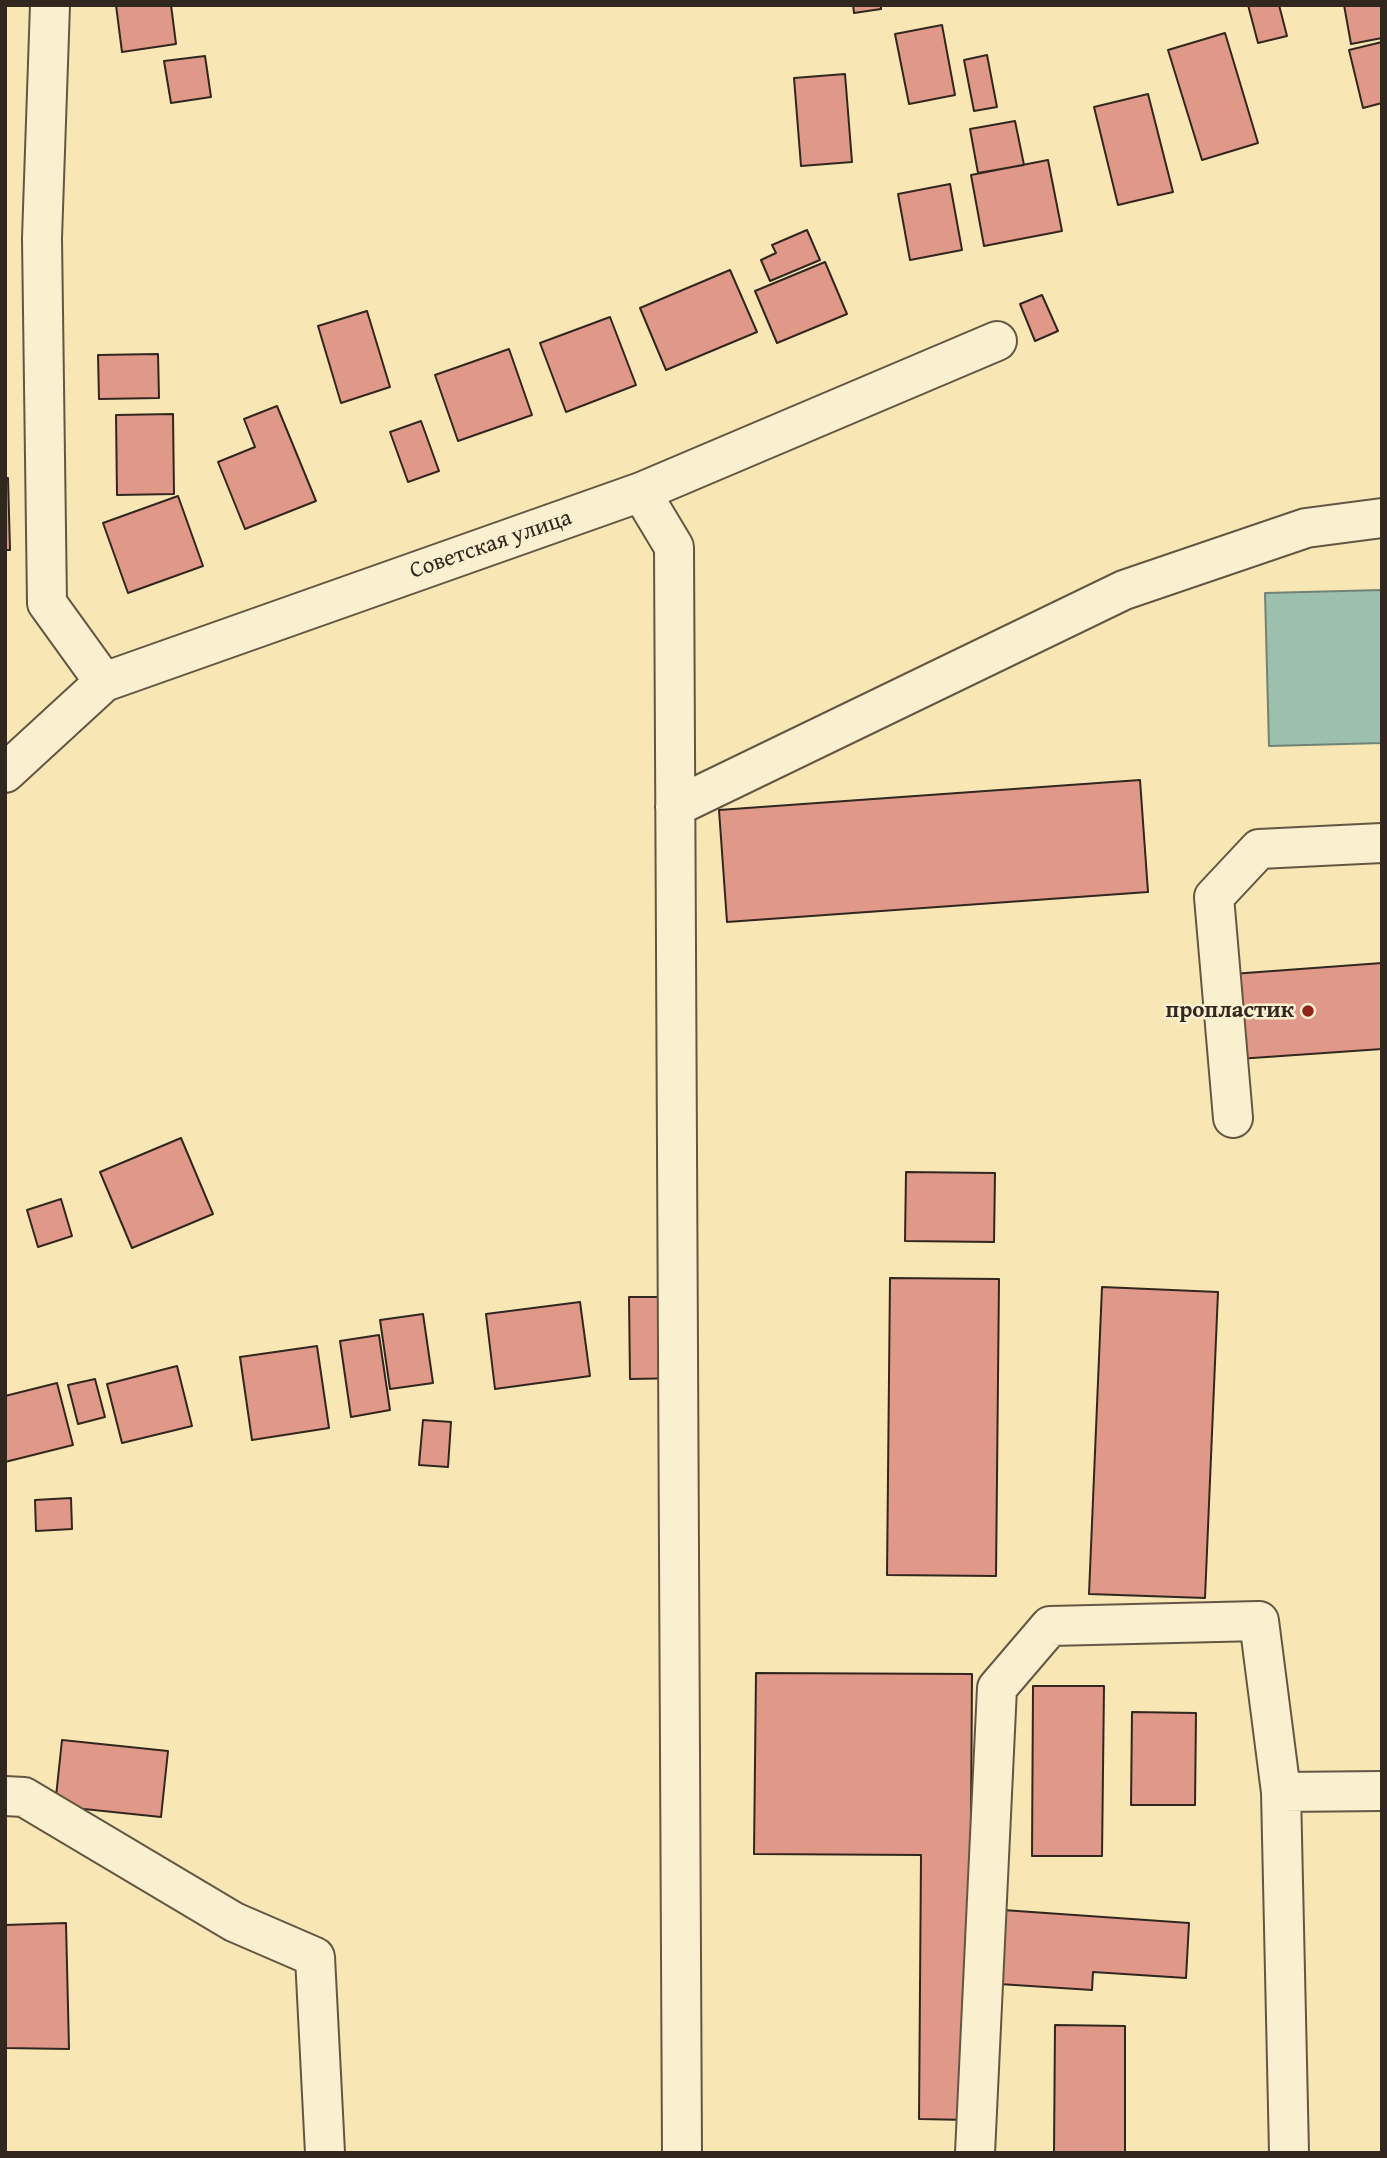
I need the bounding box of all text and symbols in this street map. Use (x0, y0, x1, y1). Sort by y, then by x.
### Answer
street label: Советская улица (406, 504, 576, 586)
place label: пропластик (1166, 997, 1294, 1025)
marker: пропластик (1300, 1003, 1316, 1019)

